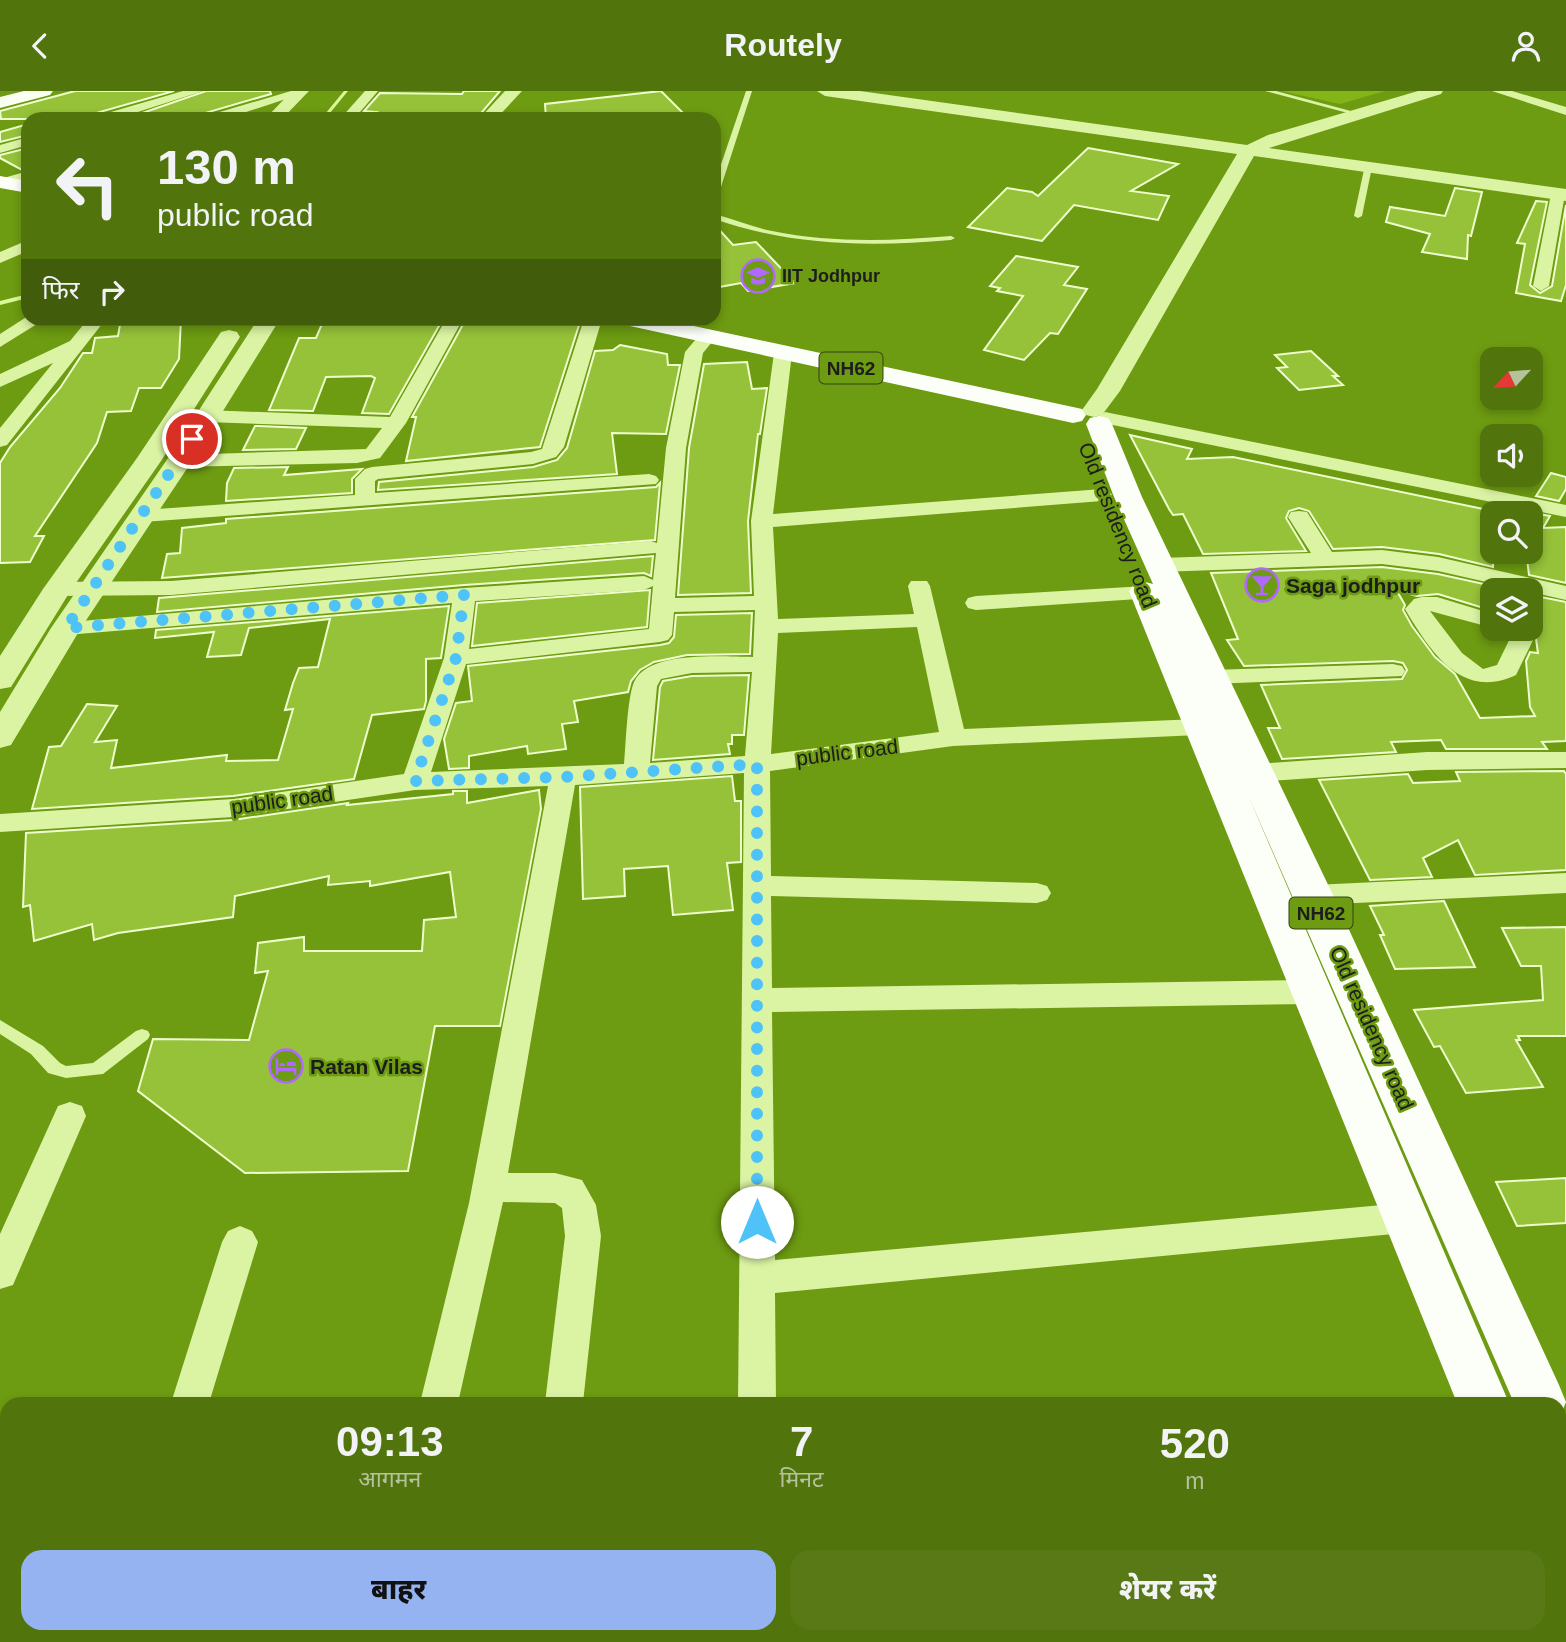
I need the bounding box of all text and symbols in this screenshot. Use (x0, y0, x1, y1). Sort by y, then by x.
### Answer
icon: back (21, 27, 59, 65)
text: Routely (724, 27, 842, 63)
icon: person (1507, 27, 1545, 65)
icon: left (42, 140, 133, 231)
text: 130 m (157, 140, 296, 194)
text: public road (157, 197, 314, 233)
school or university icon: IIT Jodhpur (739, 257, 777, 295)
place label: IIT Jodhpur (782, 266, 880, 286)
icon: right (93, 273, 131, 311)
text: फिर (42, 275, 79, 305)
north arrow (1480, 347, 1544, 409)
map controls (1480, 347, 1543, 641)
road number: NH62 (820, 353, 882, 383)
pin (162, 409, 222, 469)
icon: arrive (173, 420, 211, 458)
button: sound (1480, 424, 1543, 487)
street label: Old residency road (1074, 439, 1162, 611)
button: search (1480, 501, 1543, 564)
bar icon: Saga jodhpur (1243, 566, 1281, 604)
place label: Saga jodhpur (1286, 574, 1420, 597)
button: layers (1480, 578, 1543, 641)
street label: public road (795, 734, 899, 770)
street label: public road (230, 781, 334, 819)
road number: NH62 (1290, 897, 1352, 929)
street label: Old residency road (1326, 943, 1418, 1113)
hotel icon: Ratan Vilas (267, 1047, 305, 1085)
place label: Ratan Vilas (310, 1055, 423, 1078)
position arrow (720, 1185, 794, 1259)
text: 09:13 (336, 1418, 444, 1465)
text: 7 (790, 1418, 813, 1465)
text: 520 (1160, 1420, 1230, 1467)
text: आगमन (358, 1466, 421, 1492)
text: मिनट (780, 1466, 824, 1492)
text: m (1185, 1468, 1204, 1494)
button: बाहर (21, 1550, 776, 1630)
button: शेयर करें (790, 1550, 1545, 1630)

